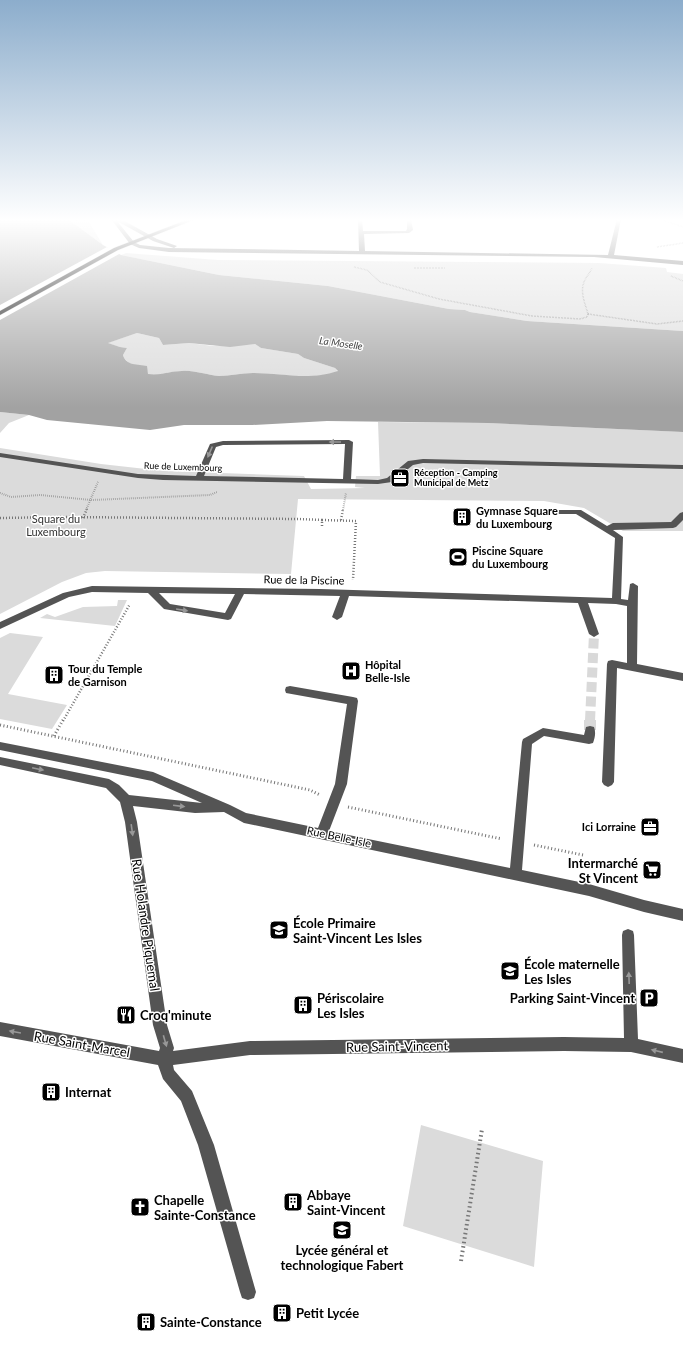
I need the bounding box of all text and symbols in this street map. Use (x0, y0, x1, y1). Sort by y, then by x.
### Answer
water label: La Moselle (318, 334, 364, 352)
one-way arrow (328, 439, 341, 445)
one-way arrow (207, 447, 213, 458)
street label: Rue de Luxembourg (144, 460, 223, 473)
office icon: Réception - Camping Municipal de Metz (389, 467, 411, 489)
place label: Réception - Camping Municipal de Metz (414, 467, 498, 488)
place label: Gymnase Square du Luxembourg (476, 504, 558, 530)
building icon: Gymnase Square du Luxembourg (451, 506, 473, 528)
park label: Square du Luxembourg (26, 512, 86, 538)
place label: Piscine Square du Luxembourg (472, 544, 548, 570)
sports icon: Piscine Square du Luxembourg (447, 546, 469, 568)
street label: Rue de la Piscine (263, 572, 345, 587)
one-way arrow (176, 607, 188, 613)
place label: Hôpital Belle-Isle (365, 658, 410, 684)
hospital icon: Hôpital Belle-Isle (340, 660, 362, 682)
place label: Tour du Temple de Garnison (68, 662, 142, 688)
building icon: Tour du Temple de Garnison (43, 664, 65, 686)
one-way arrow (32, 766, 44, 772)
one-way arrow (173, 803, 185, 809)
office icon: Ici Lorraine (639, 816, 661, 838)
place label: Ici Lorraine (582, 820, 636, 833)
street label: Rue Belle-Isle (306, 823, 373, 850)
one-way arrow (129, 824, 135, 836)
place label: Intermarché St Vincent (568, 855, 638, 886)
street label: Rue Holandre Piquemal (129, 858, 163, 992)
supermarket icon: Intermarché St Vincent (641, 859, 663, 881)
place label: École Primaire Saint-Vincent Les Isles (293, 915, 422, 946)
school or university icon: École Primaire Saint-Vincent Les Isles (268, 919, 290, 941)
place label: École maternelle Les Isles (524, 956, 620, 987)
school or university icon: École maternelle Les Isles (499, 960, 521, 982)
one-way arrow (626, 972, 633, 984)
parking icon: Parking Saint-Vincent (638, 987, 660, 1009)
place label: Périscolaire Les Isles (317, 990, 384, 1021)
place label: Parking Saint-Vincent (510, 990, 635, 1006)
building icon: Périscolaire Les Isles (292, 994, 314, 1016)
restaurant icon: Croq'minute (115, 1004, 137, 1026)
place label: Croq'minute (140, 1007, 211, 1023)
street label: Rue Saint-Marcel (33, 1028, 131, 1060)
one-way arrow (9, 1029, 21, 1035)
one-way arrow (162, 1035, 168, 1047)
street label: Rue Saint-Vincent (346, 1037, 448, 1055)
one-way arrow (651, 1047, 663, 1053)
building icon: Internat (40, 1081, 62, 1103)
place label: Internat (65, 1084, 111, 1100)
place label: Abbaye Saint-Vincent (306, 1187, 385, 1218)
building icon: Abbaye Saint-Vincent (282, 1191, 304, 1213)
place label: Chapelle Sainte-Constance (154, 1192, 256, 1223)
church icon: Chapelle Sainte-Constance (129, 1196, 151, 1218)
school or university icon: Lycée général et technologique Fabert (331, 1219, 353, 1241)
place label: Lycée général et technologique Fabert (281, 1242, 404, 1273)
building icon: Petit Lycée (271, 1302, 293, 1324)
place label: Petit Lycée (296, 1305, 359, 1321)
building icon: Sainte-Constance (135, 1311, 157, 1333)
place label: Sainte-Constance (160, 1314, 262, 1330)

